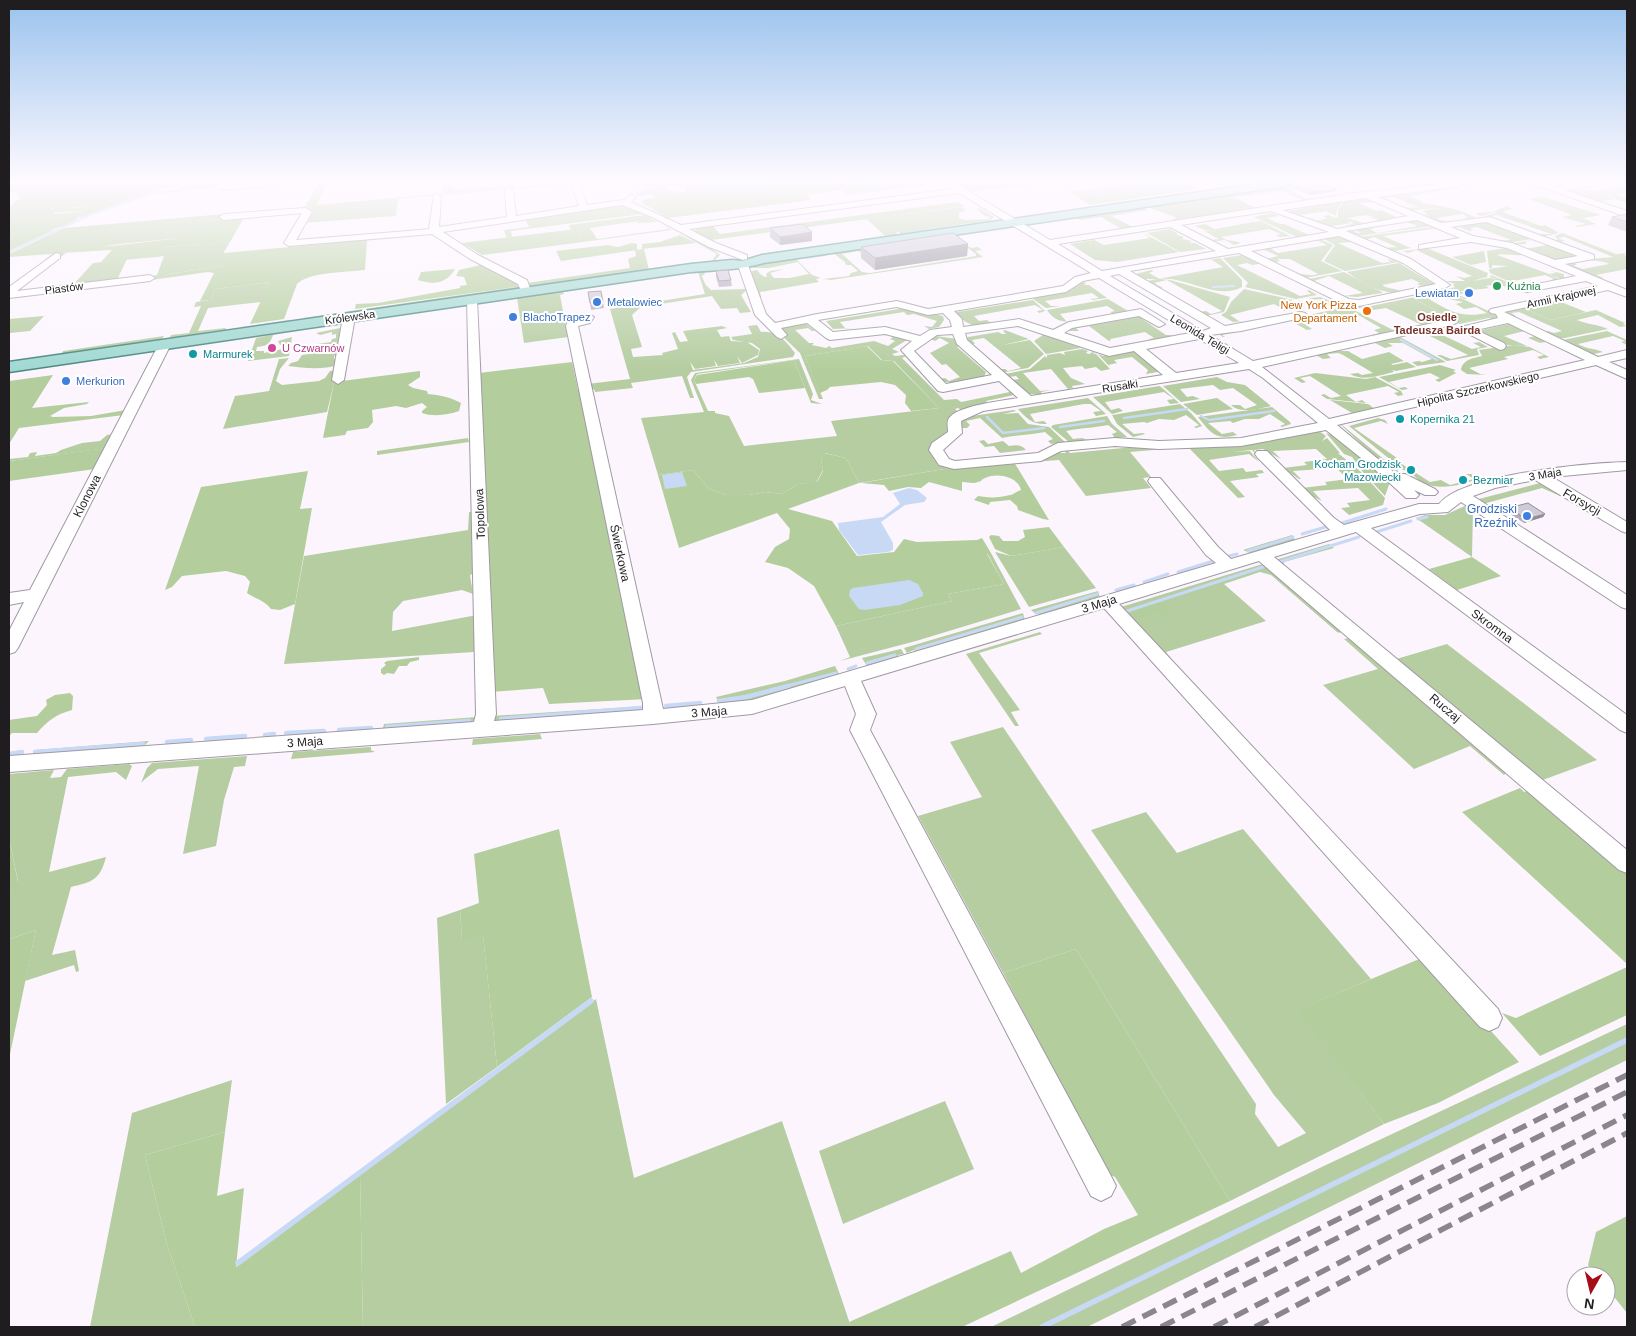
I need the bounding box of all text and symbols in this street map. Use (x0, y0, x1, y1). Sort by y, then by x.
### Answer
street label: Piastów (44, 280, 84, 296)
marker: Kuźnia (1491, 280, 1503, 292)
place label: Kuźnia (1507, 280, 1542, 292)
street label: Armii Krajowej (1525, 284, 1597, 310)
place label: Lewiatan (1415, 287, 1459, 299)
marker: Lewiatan (1463, 287, 1475, 299)
marker: Metalowiec (591, 296, 603, 308)
place label: Metalowiec (607, 296, 663, 308)
place label: New York Pizza Departament (1281, 299, 1358, 324)
marker: New York Pizza Departament (1361, 305, 1373, 317)
street label: Królewska (324, 307, 377, 326)
marker: BlachoTrapez (507, 311, 519, 323)
place label: BlachoTrapez (523, 311, 590, 323)
district label: Osiedle Tadeusza Bairda (1394, 311, 1481, 336)
street label: Leonida Teligi (1168, 312, 1232, 356)
marker: U Czwarnów (266, 342, 278, 354)
place label: U Czwarnów (282, 342, 344, 354)
marker: Marmurek (187, 348, 199, 360)
place label: Marmurek (203, 348, 253, 360)
street label: Hipolita Szczerkowskiego (1416, 369, 1540, 409)
marker: Merkurion (60, 375, 72, 387)
place label: Merkurion (76, 375, 125, 387)
street label: Rusałki (1101, 377, 1139, 395)
marker: Kopernika 21 (1394, 413, 1406, 425)
place label: Kopernika 21 (1410, 413, 1475, 425)
place label: Kocham Grodzisk Mazowiecki (1314, 458, 1401, 483)
marker: Kocham Grodzisk Mazowiecki (1405, 464, 1417, 476)
street label: 3 Maja (1528, 465, 1563, 483)
street label: Klonowa (70, 472, 104, 520)
marker: Bezmiar (1457, 474, 1469, 486)
place label: Bezmiar (1473, 474, 1514, 486)
street label: Forsycji (1561, 486, 1603, 518)
street label: Topolowa (472, 488, 488, 540)
place label: Grodziski Rzeźnik (1467, 502, 1518, 530)
marker: Grodziski Rzeźnik (1521, 510, 1533, 522)
street label: Świerkowa (607, 523, 634, 583)
street label: 3 Maja (1080, 592, 1119, 616)
street label: Skromna (1468, 606, 1516, 646)
street label: Ruczaj (1426, 691, 1464, 725)
street label: 3 Maja (690, 703, 728, 721)
street label: 3 Maja (287, 734, 324, 750)
north arrow (1566, 1266, 1616, 1316)
text: N (1583, 1295, 1595, 1313)

